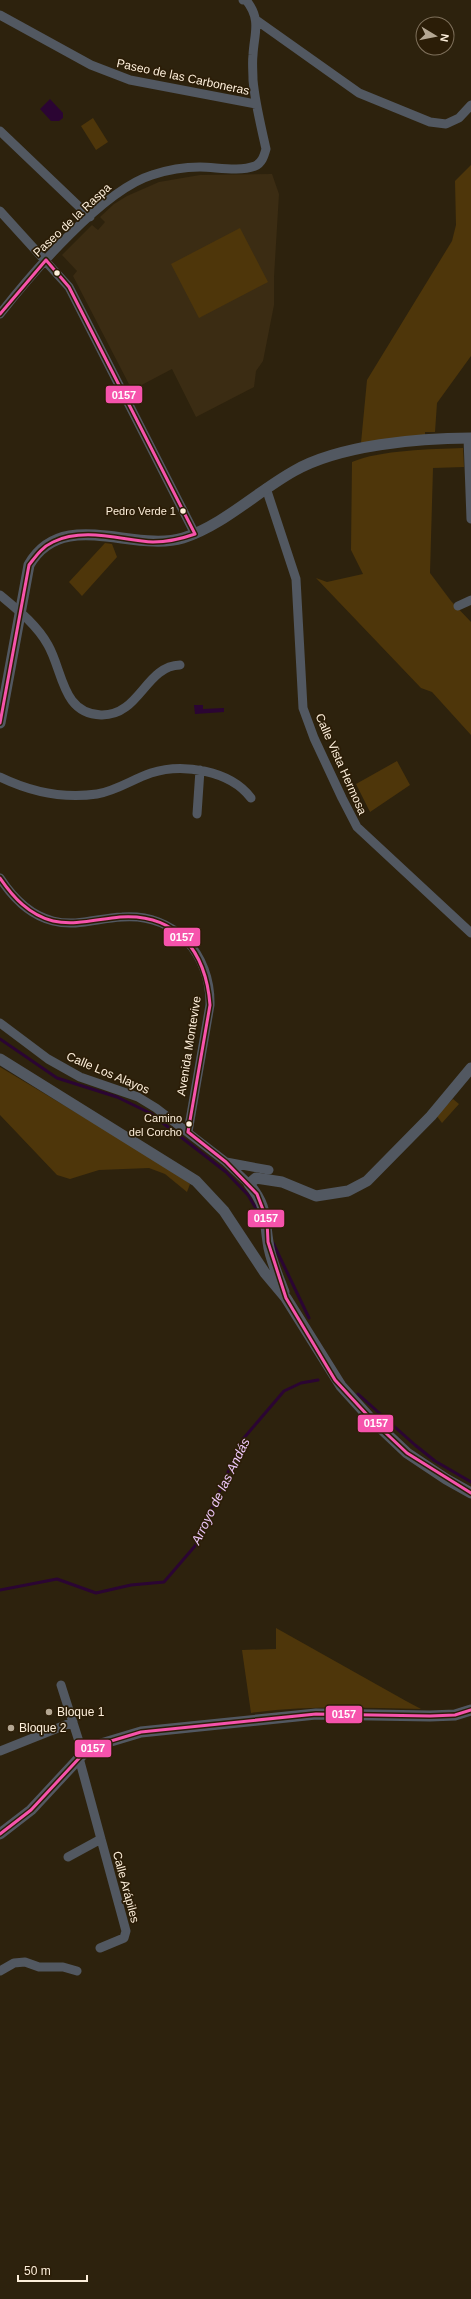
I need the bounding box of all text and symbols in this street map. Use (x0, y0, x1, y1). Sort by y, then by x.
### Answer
north arrow (415, 16, 455, 56)
text: N (438, 33, 451, 43)
street label: Paseo de las Carboneras (115, 56, 251, 98)
street label: Paseo de la Raspa (30, 180, 114, 260)
unlabelled marker (52, 268, 62, 278)
line badge: 0157 (105, 385, 143, 404)
text: 0157 (112, 389, 136, 401)
place label: Pedro Verde 1 (106, 505, 176, 517)
marker: Pedro Verde 1 (178, 506, 188, 516)
street label: Calle Vista Hermosa (312, 711, 370, 817)
line badge: 0157 (163, 927, 201, 947)
text: 0157 (170, 931, 194, 943)
street label: Avenida Montevive (174, 995, 204, 1097)
street label: Calle Los Alayos (64, 1049, 152, 1097)
place label: Camino del Corcho (129, 1112, 182, 1138)
marker: Camino del Corcho (184, 1119, 194, 1129)
line badge: 0157 (247, 1209, 285, 1228)
text: 0157 (254, 1212, 278, 1224)
line badge: 0157 (357, 1414, 394, 1433)
text: 0157 (364, 1417, 388, 1429)
water label: Arroyo de las Andás (188, 1435, 253, 1548)
place label: Bloque 1 (57, 1705, 105, 1719)
line badge: 0157 (325, 1705, 363, 1724)
marker: Bloque 1 (44, 1707, 54, 1717)
text: 0157 (332, 1708, 356, 1720)
place label: Bloque 2 (19, 1721, 67, 1735)
marker: Bloque 2 (6, 1723, 16, 1733)
line badge: 0157 (74, 1739, 112, 1758)
text: 0157 (81, 1742, 105, 1754)
street label: Calle Arápiles (110, 1850, 142, 1924)
scale bar (18, 2257, 87, 2283)
text: 50 m (24, 2264, 51, 2278)

